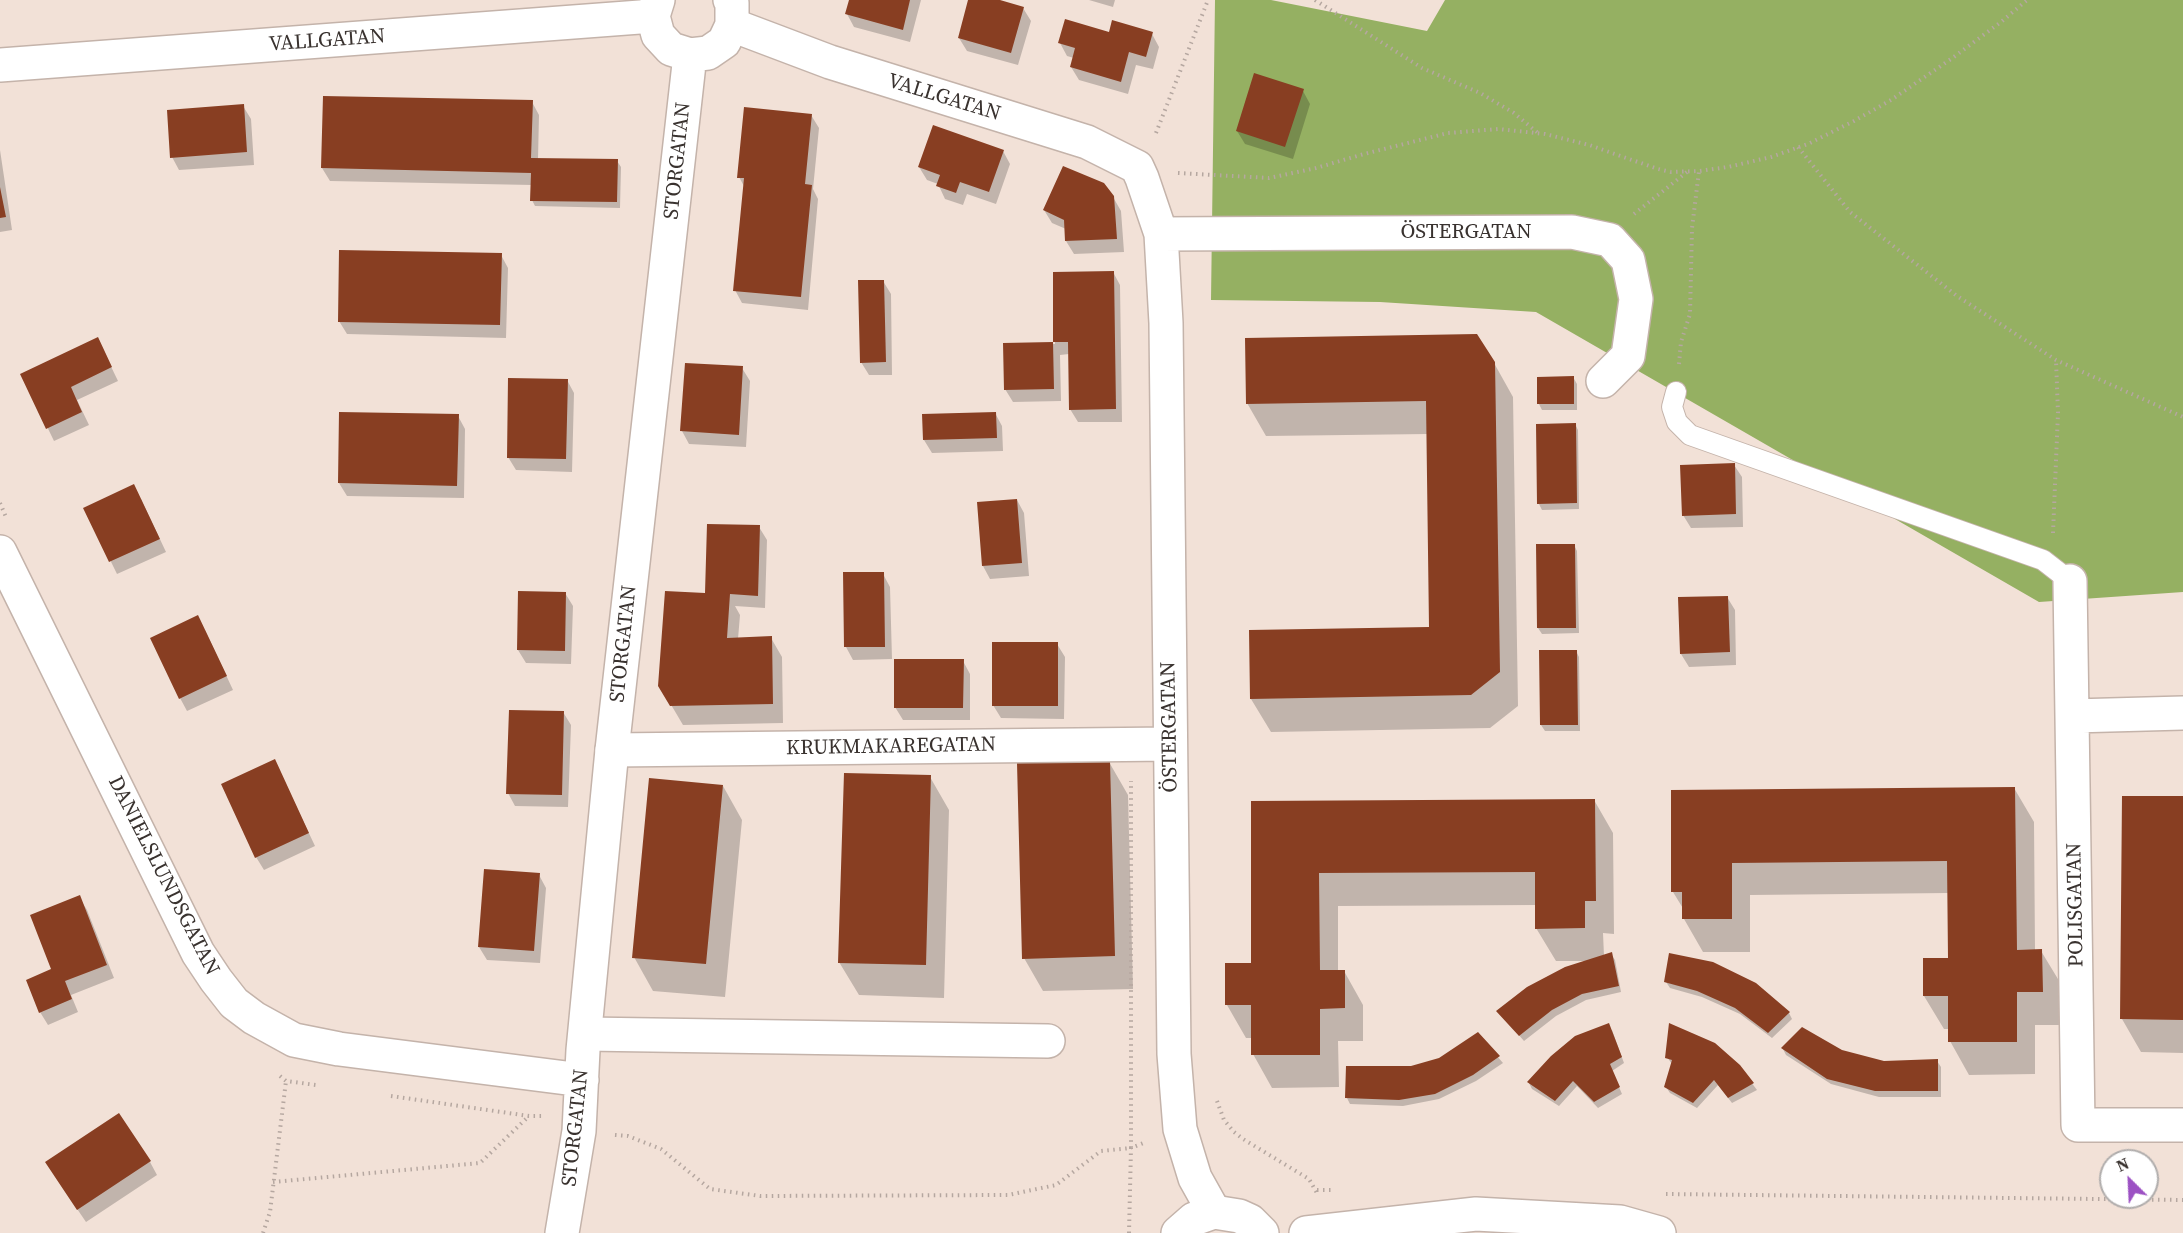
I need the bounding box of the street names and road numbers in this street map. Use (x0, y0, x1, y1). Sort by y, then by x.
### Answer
street label: VALLGATAN (268, 24, 386, 58)
street label: VALLGATAN (885, 69, 1003, 127)
street label: STORGATAN (659, 101, 697, 221)
street label: ÖSTERGATAN (1400, 220, 1532, 246)
street label: STORGATAN (605, 584, 643, 704)
street label: ÖSTERGATAN (1156, 661, 1184, 793)
street label: KRUKMAKAREGATAN (786, 733, 996, 761)
street label: DANIELSLUNDSGATAN (102, 772, 224, 980)
street label: POLISGATAN (2062, 843, 2090, 967)
street label: STORGATAN (557, 1068, 595, 1188)

